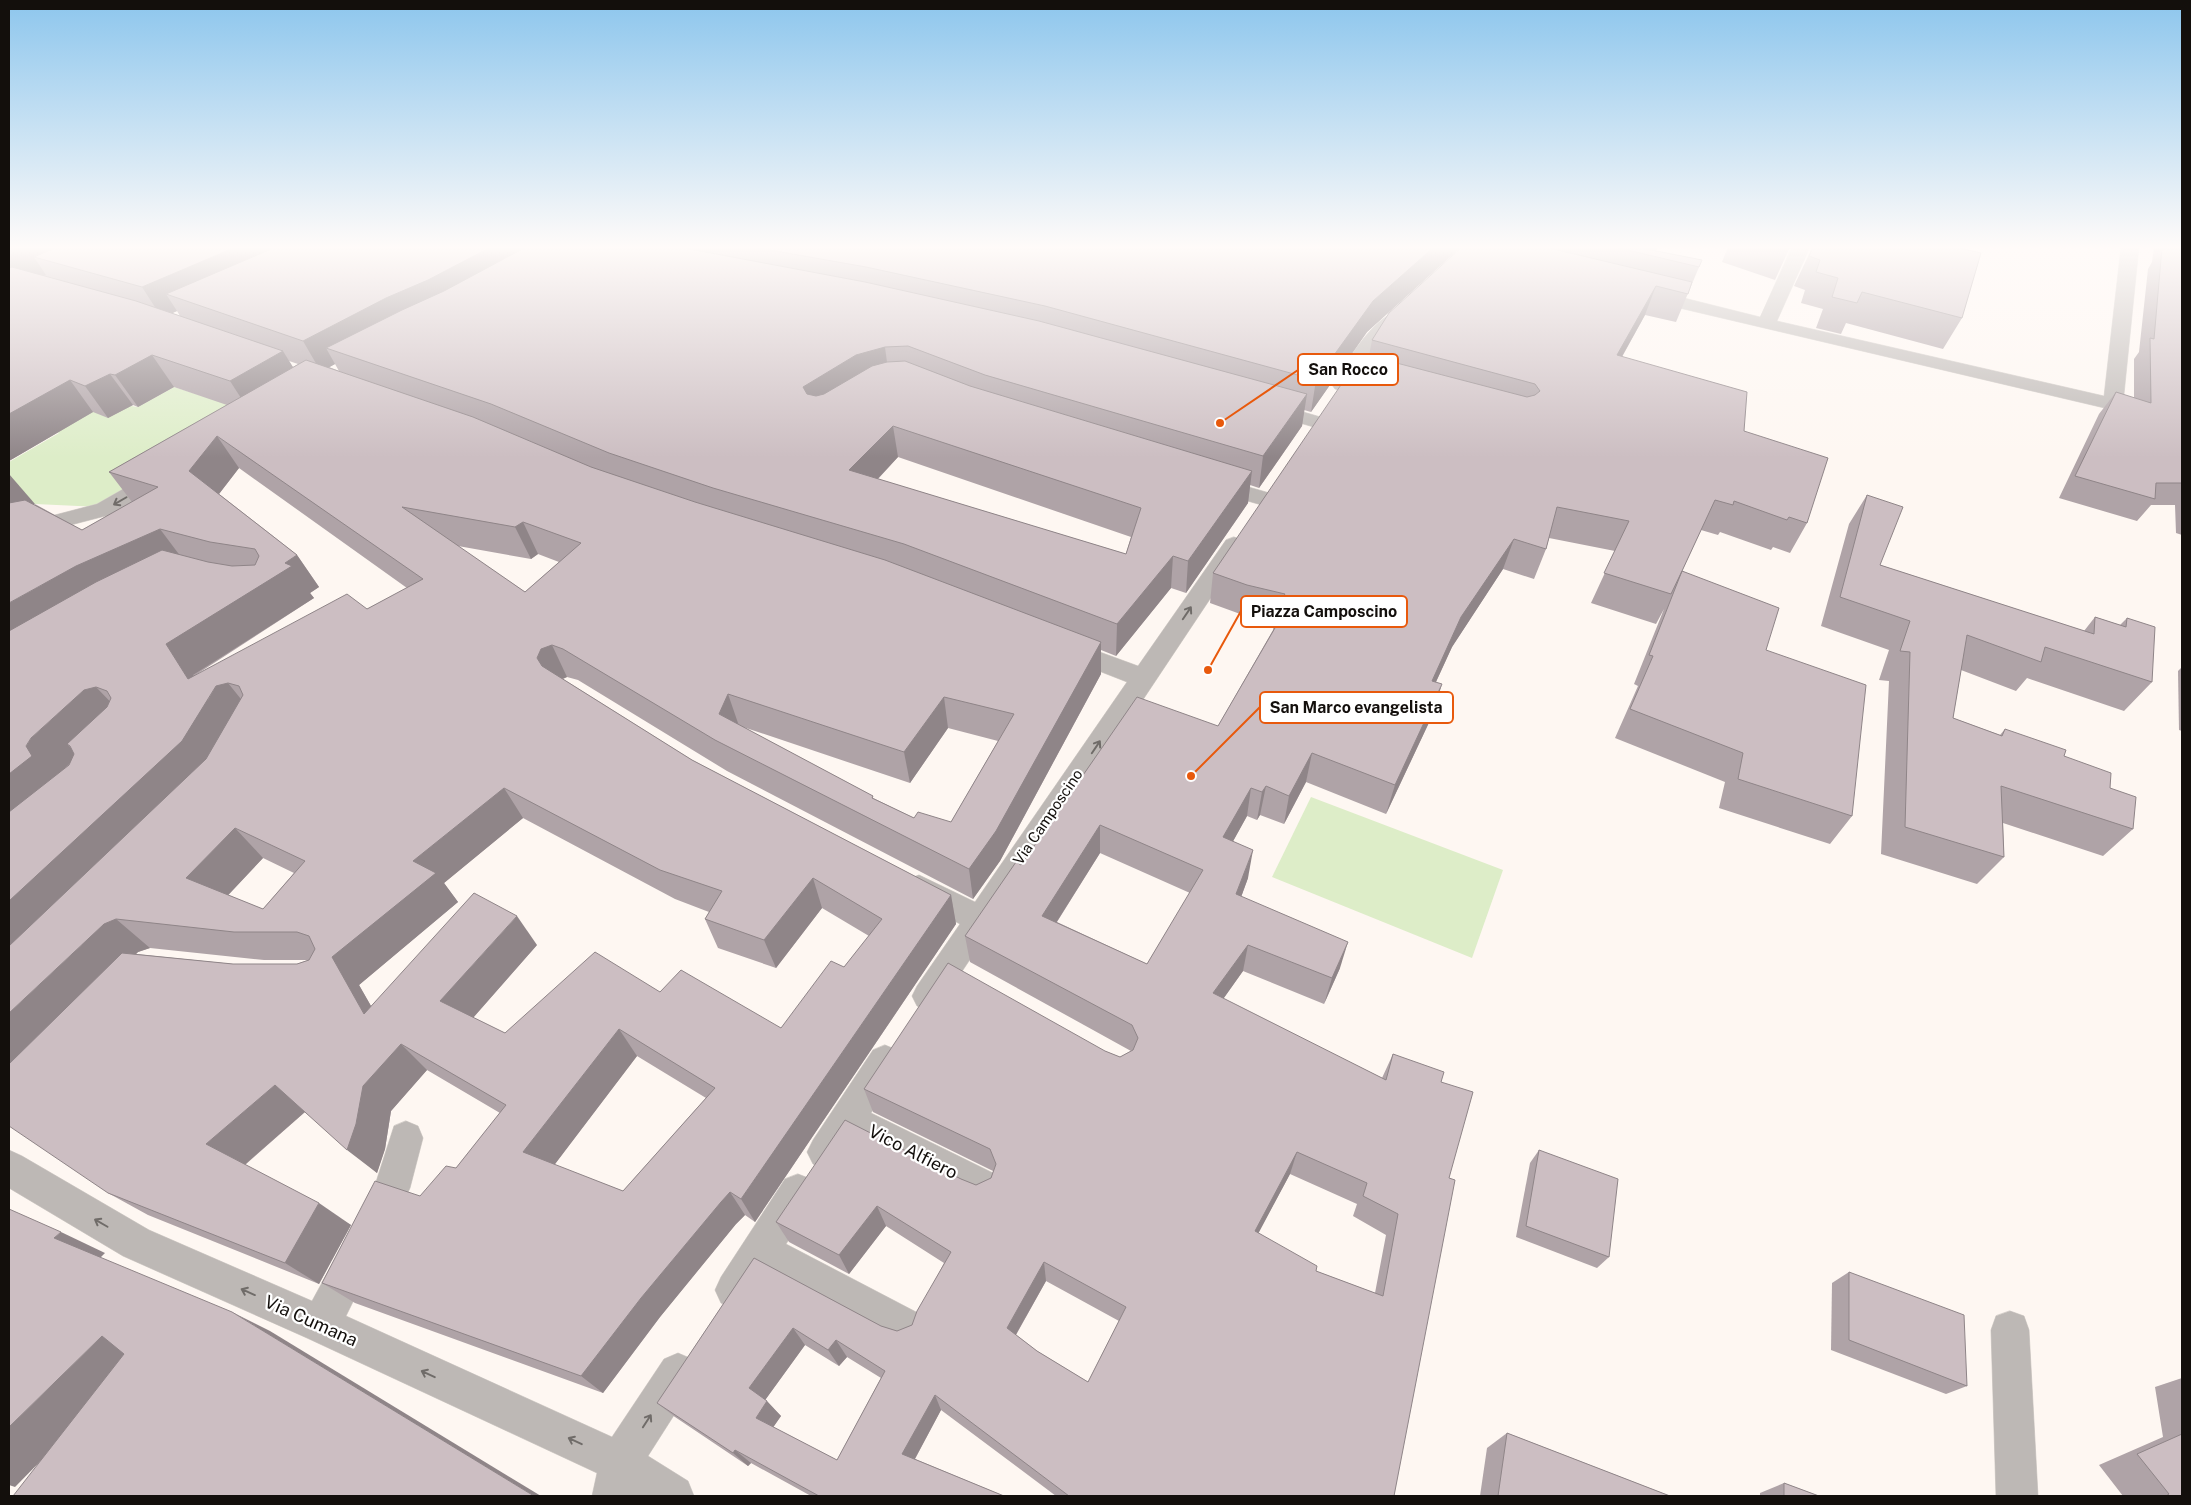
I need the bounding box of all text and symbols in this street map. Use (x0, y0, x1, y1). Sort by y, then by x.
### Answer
callout: San Rocco (1298, 354, 1398, 385)
text: San Rocco (1308, 360, 1388, 379)
one-way arrow (113, 496, 127, 506)
callout: Piazza Camposcino (1241, 596, 1407, 627)
text: Piazza Camposcino (1251, 602, 1397, 621)
one-way arrow (1182, 606, 1192, 620)
callout: San Marco evangelista (1260, 692, 1453, 723)
text: San Marco evangelista (1270, 698, 1442, 717)
one-way arrow (1091, 740, 1101, 754)
street label: Via Camposcino (1009, 766, 1086, 868)
street label: Vico Alfiero (865, 1120, 961, 1183)
one-way arrow (95, 1217, 109, 1227)
one-way arrow (241, 1287, 256, 1297)
street label: Via Cumana (261, 1291, 361, 1350)
one-way arrow (421, 1368, 436, 1378)
one-way arrow (641, 1414, 652, 1428)
one-way arrow (568, 1436, 583, 1446)

